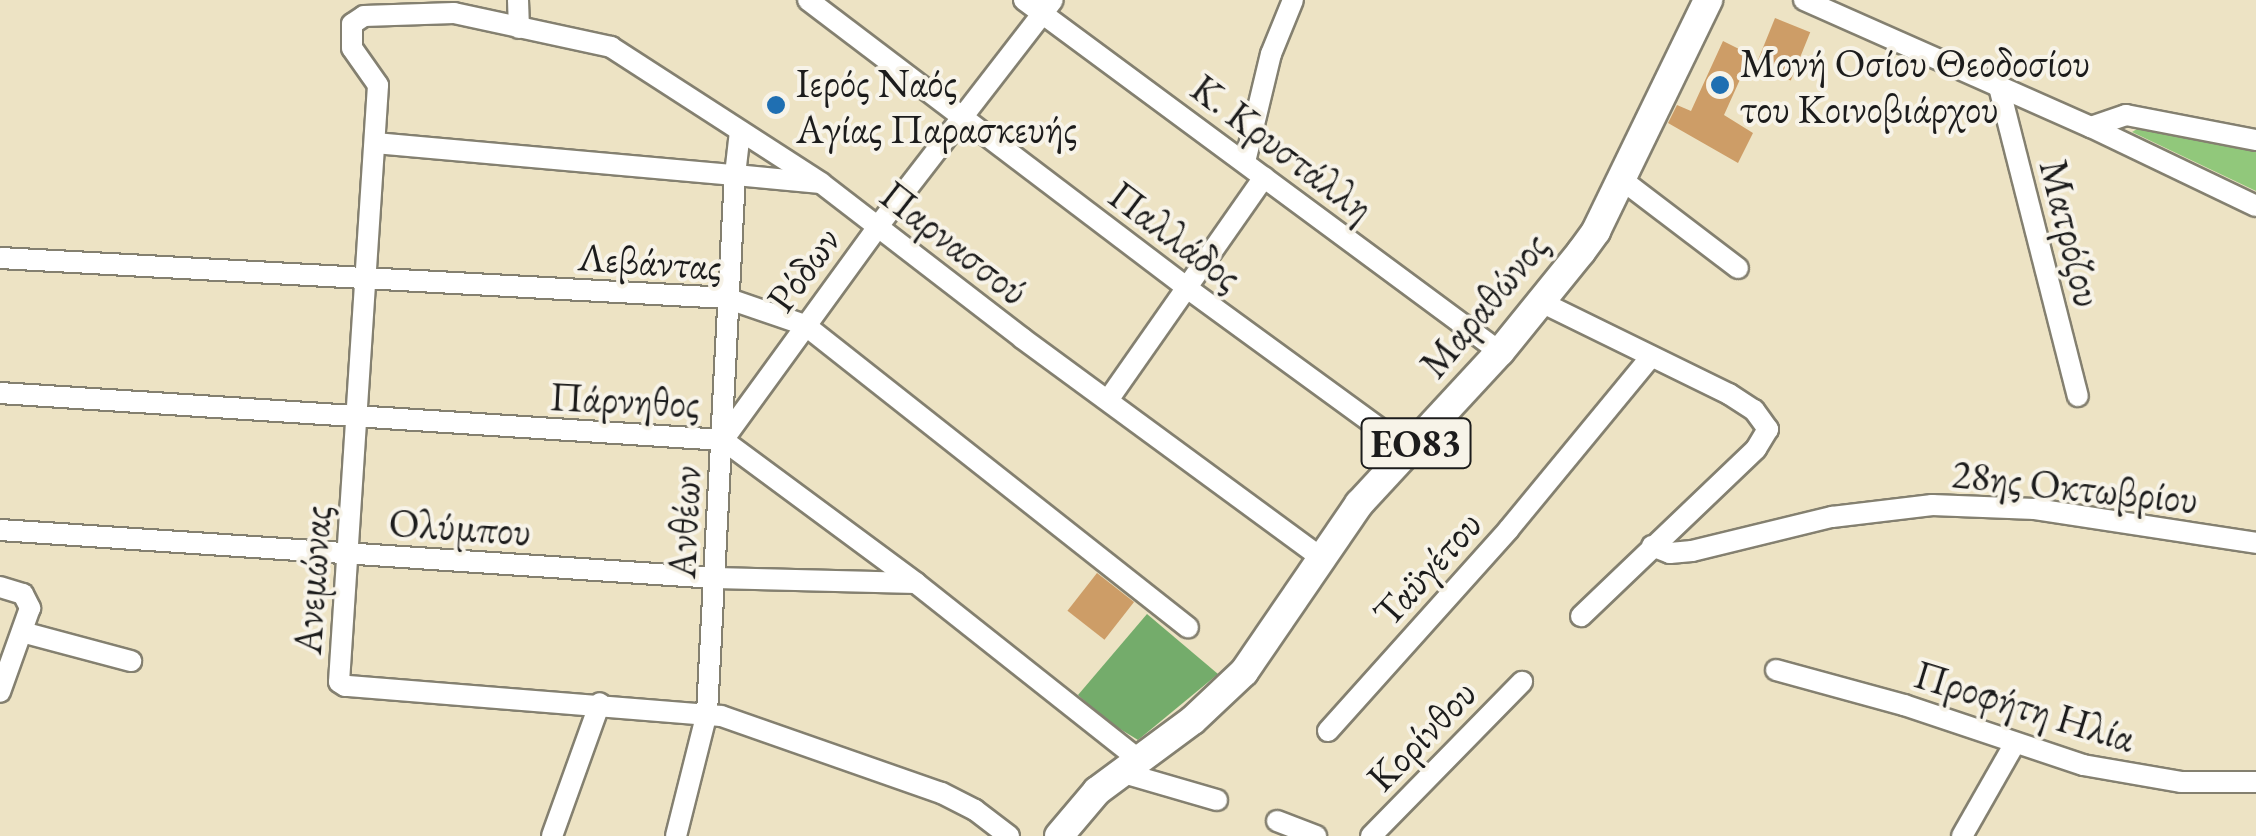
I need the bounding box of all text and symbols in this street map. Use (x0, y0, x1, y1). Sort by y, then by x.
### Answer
place label: Μονή Οσίου Θεοδοσίου του Κοινοβιάρχου (1740, 38, 2090, 132)
place label: Ιερός Ναός Αγίας Παρασκευής (796, 58, 1077, 152)
street label: Κ. Κρυστάλλη (1182, 63, 1384, 231)
marker: Μονή Οσίου Θεοδοσίου του Κοινοβιάρχου (1709, 74, 1731, 96)
marker: Ιερός Ναός Αγίας Παρασκευής (765, 94, 787, 116)
street label: Ματρόζου (2031, 154, 2113, 312)
street label: Παρνασσού (872, 169, 1038, 315)
street label: Παλλάδος (1100, 170, 1252, 300)
street label: Ρόδων (756, 217, 850, 321)
street label: Μαραθώνος (1408, 222, 1558, 386)
street label: Λεβάντας (577, 232, 723, 290)
street label: Πάρνηθος (549, 371, 701, 427)
road number: ΕΟ83 (1358, 410, 1474, 476)
street label: 28ης Οκτωβρίου (1950, 449, 2200, 523)
street label: Ανθέων (656, 464, 710, 580)
street label: Ολύμπου (387, 497, 533, 555)
street label: Ταϋγέτου (1363, 500, 1491, 636)
street label: Ανεμώνας (282, 504, 340, 656)
street label: Προφήτη Ηλία (1909, 649, 2141, 761)
street label: Κορίνθου (1356, 669, 1486, 801)

